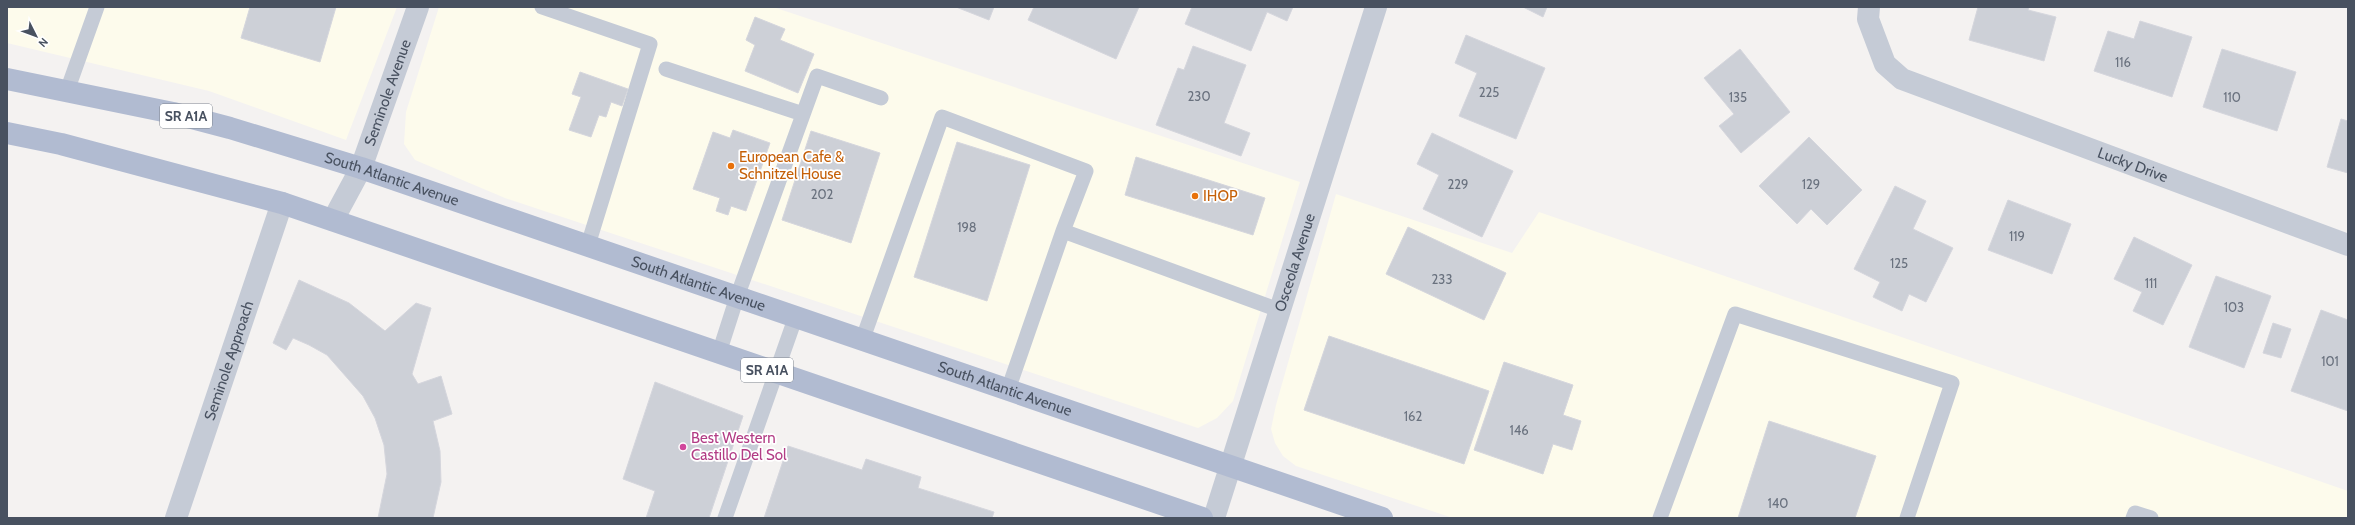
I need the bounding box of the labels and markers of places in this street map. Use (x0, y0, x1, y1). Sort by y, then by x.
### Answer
place label: European Cafe & Schnitzel House (739, 148, 844, 183)
marker: European Cafe & Schnitzel House (726, 161, 736, 171)
place label: IHOP (1203, 187, 1238, 205)
marker: IHOP (1190, 191, 1200, 201)
place label: Best Western Castillo Del Sol (691, 429, 787, 464)
marker: Best Western Castillo Del Sol (678, 442, 688, 452)

